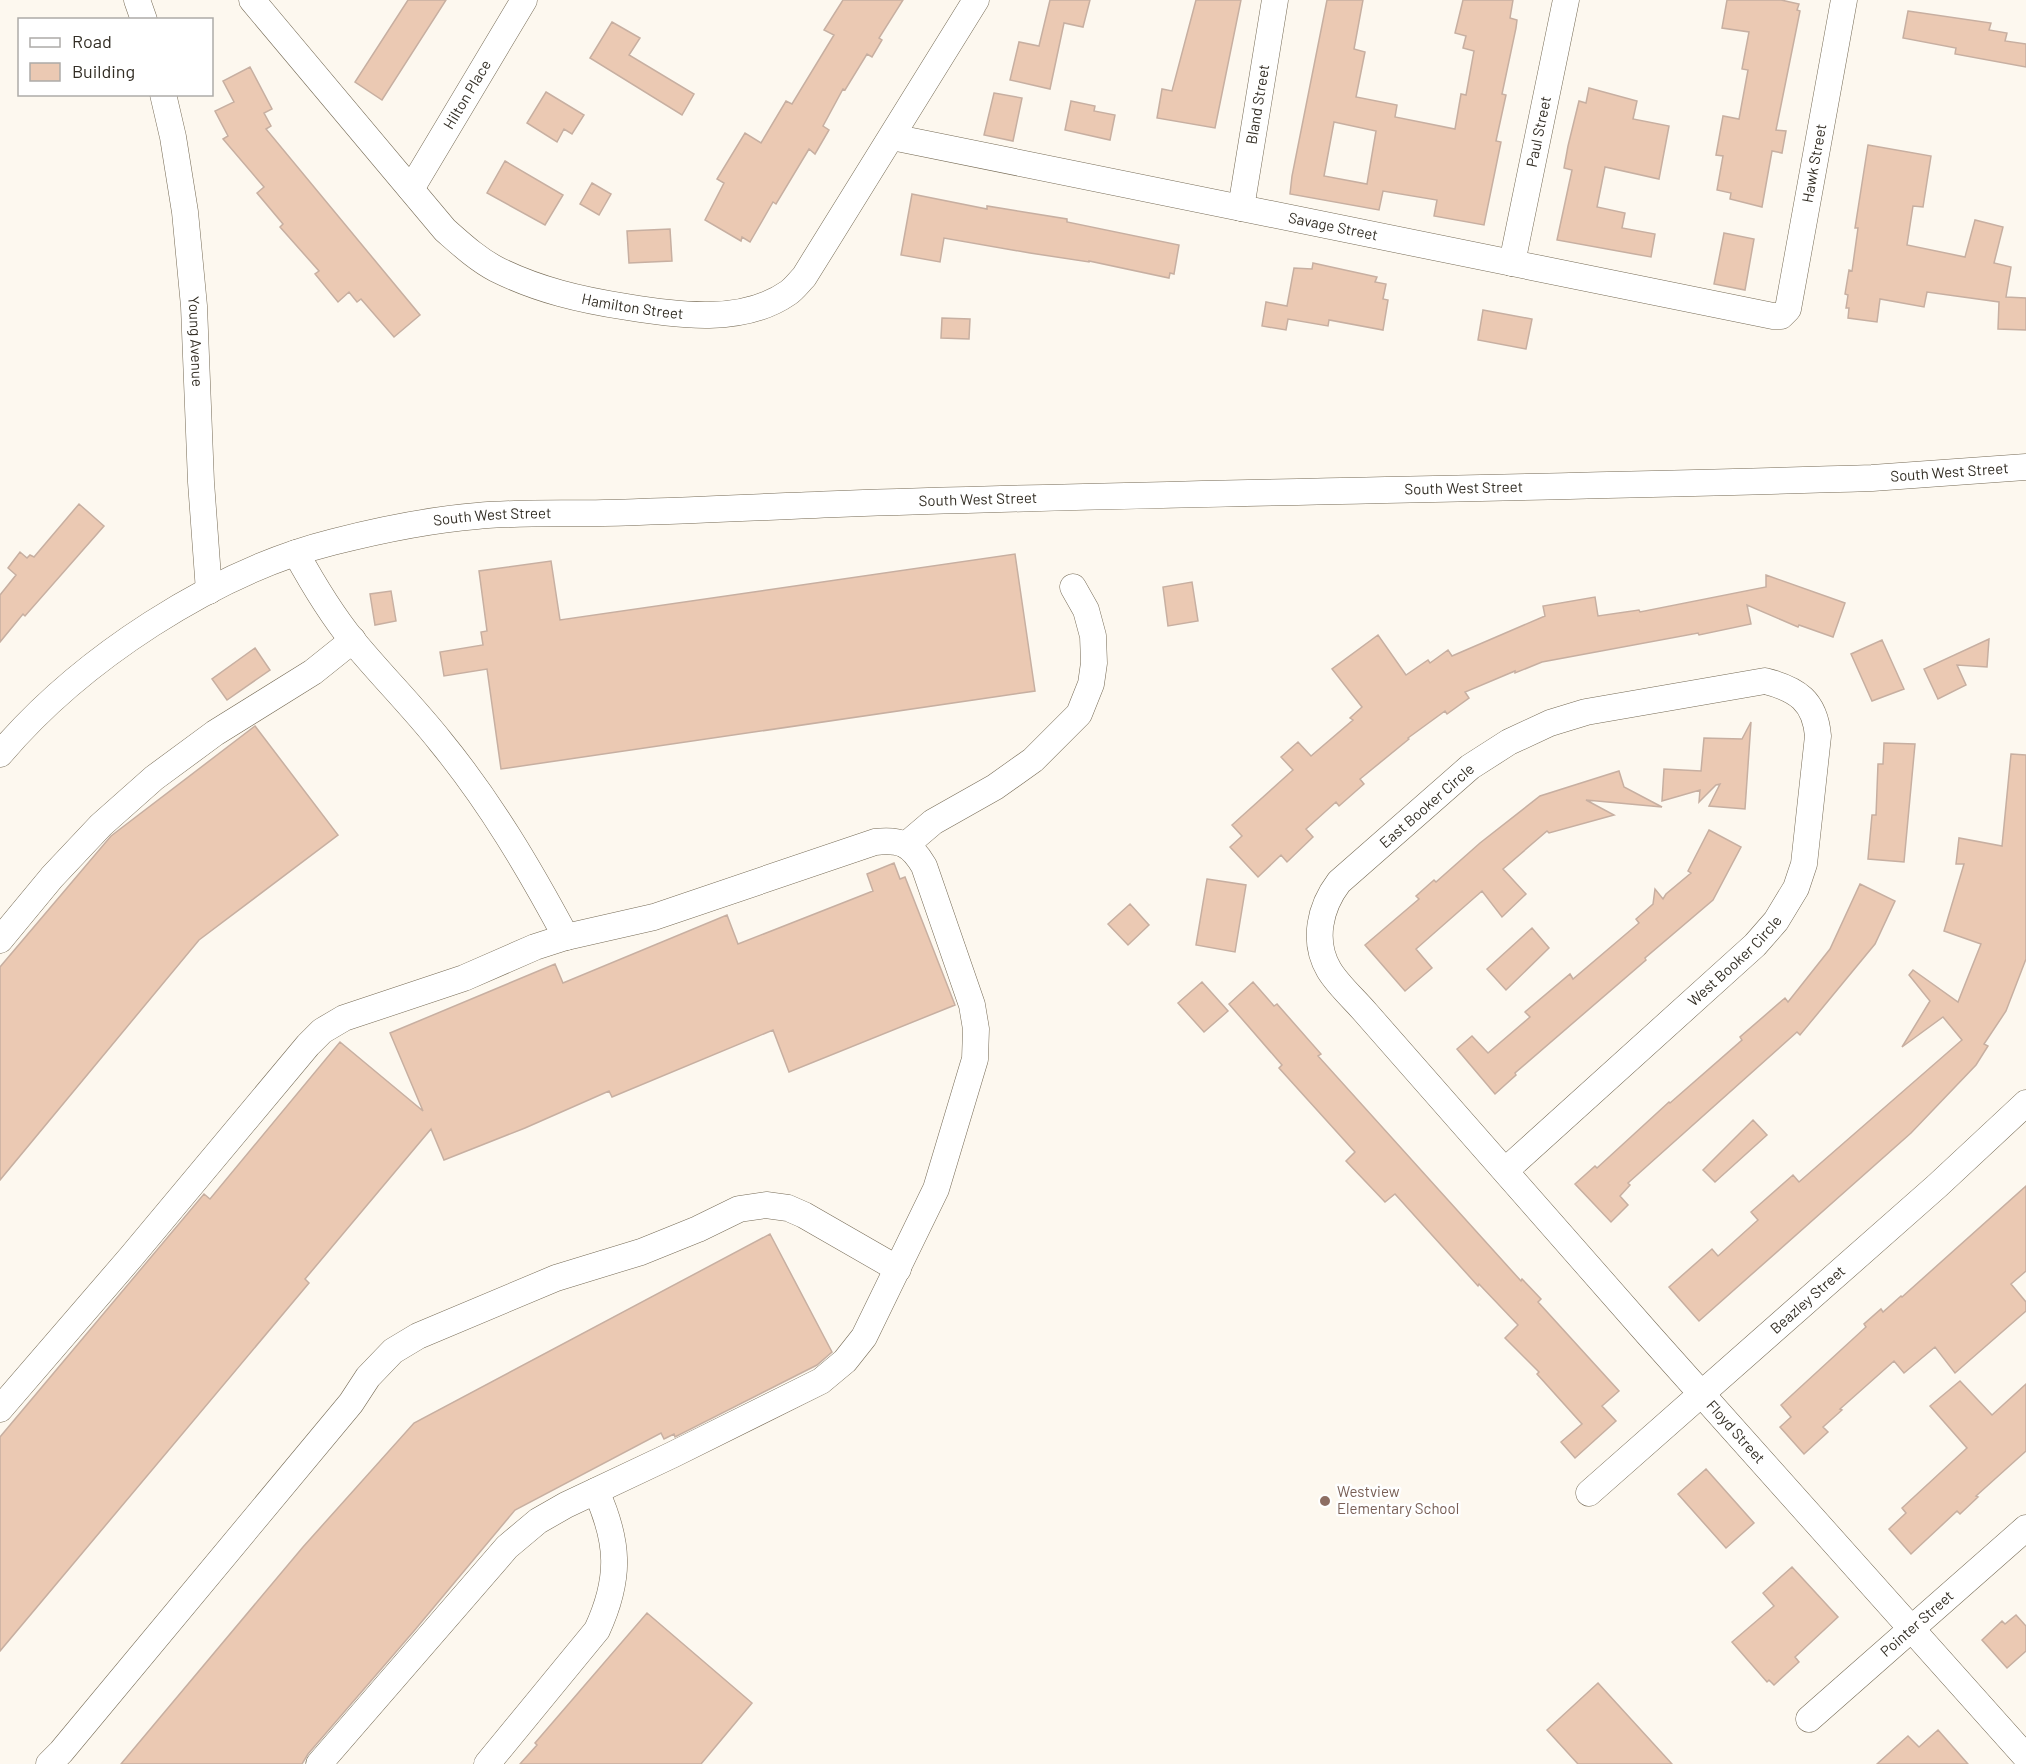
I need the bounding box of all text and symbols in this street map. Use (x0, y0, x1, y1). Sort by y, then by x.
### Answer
legend (18, 18, 213, 96)
text: Road (72, 30, 112, 52)
street label: Hilton Place (439, 56, 494, 132)
text: Building (72, 60, 135, 82)
street label: Bland Street (1242, 63, 1272, 145)
street label: Paul Street (1522, 94, 1554, 169)
street label: Hawk Street (1797, 122, 1829, 204)
street label: Savage Street (1287, 208, 1380, 243)
street label: Hamilton Street (580, 289, 684, 322)
street label: Young Avenue (185, 295, 207, 387)
street label: South West Street (1890, 458, 2009, 485)
street label: South West Street (1404, 477, 1523, 498)
street label: South West Street (918, 488, 1037, 509)
street label: South West Street (432, 503, 551, 529)
street label: East Booker Circle (1375, 759, 1477, 851)
street label: West Booker Circle (1684, 912, 1785, 1009)
street label: Beazley Street (1766, 1261, 1848, 1337)
street label: Floyd Street (1703, 1396, 1769, 1467)
place label: Westview Elementary School (1337, 1482, 1459, 1517)
marker: Westview Elementary School (1318, 1494, 1332, 1508)
street label: Pointer Street (1876, 1586, 1957, 1660)

